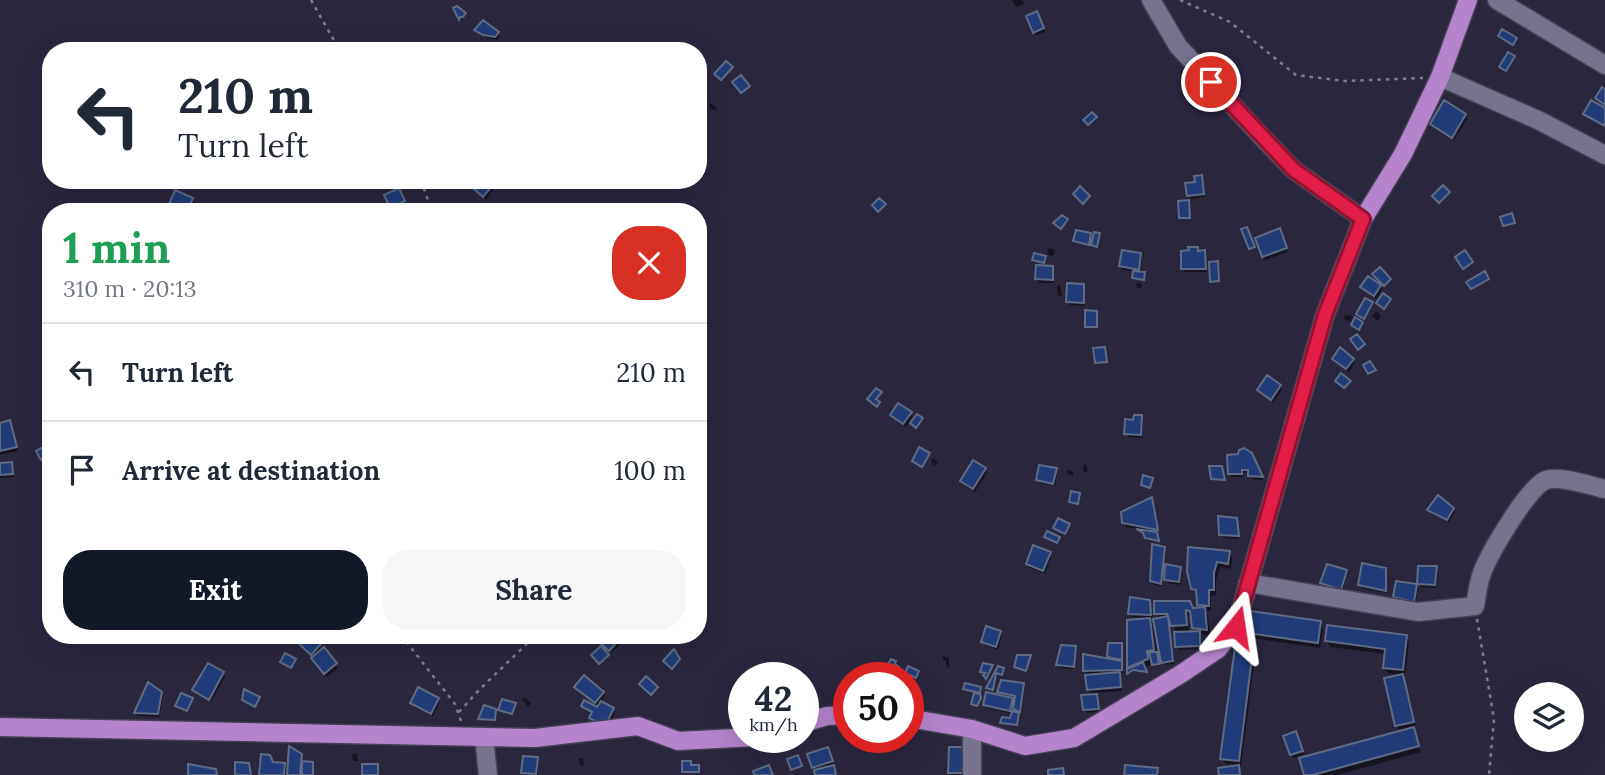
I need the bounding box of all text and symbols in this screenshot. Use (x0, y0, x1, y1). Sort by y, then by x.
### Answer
pin (1181, 52, 1241, 112)
icon: arrive (1192, 63, 1230, 101)
text: 210 m (178, 64, 313, 126)
icon: left (63, 70, 154, 161)
text: Turn left (178, 125, 308, 166)
text: 1 min (63, 221, 170, 275)
button: close (612, 226, 686, 300)
text: 310 m · 20:13 (63, 274, 197, 303)
icon: left (63, 353, 101, 391)
text: Turn left (122, 356, 233, 389)
text: 210 m (616, 356, 686, 389)
icon: arrive (63, 451, 101, 489)
text: Arrive at destination (122, 454, 380, 487)
text: 100 m (614, 454, 686, 487)
button: Exit (63, 550, 368, 630)
button: Share (382, 550, 686, 630)
position arrow (1199, 590, 1273, 664)
speed limit sign: 50 (833, 662, 924, 753)
text: 42 (755, 676, 792, 721)
map controls (1514, 682, 1584, 752)
button: layers (1514, 682, 1584, 752)
text: km/h (749, 713, 798, 736)

